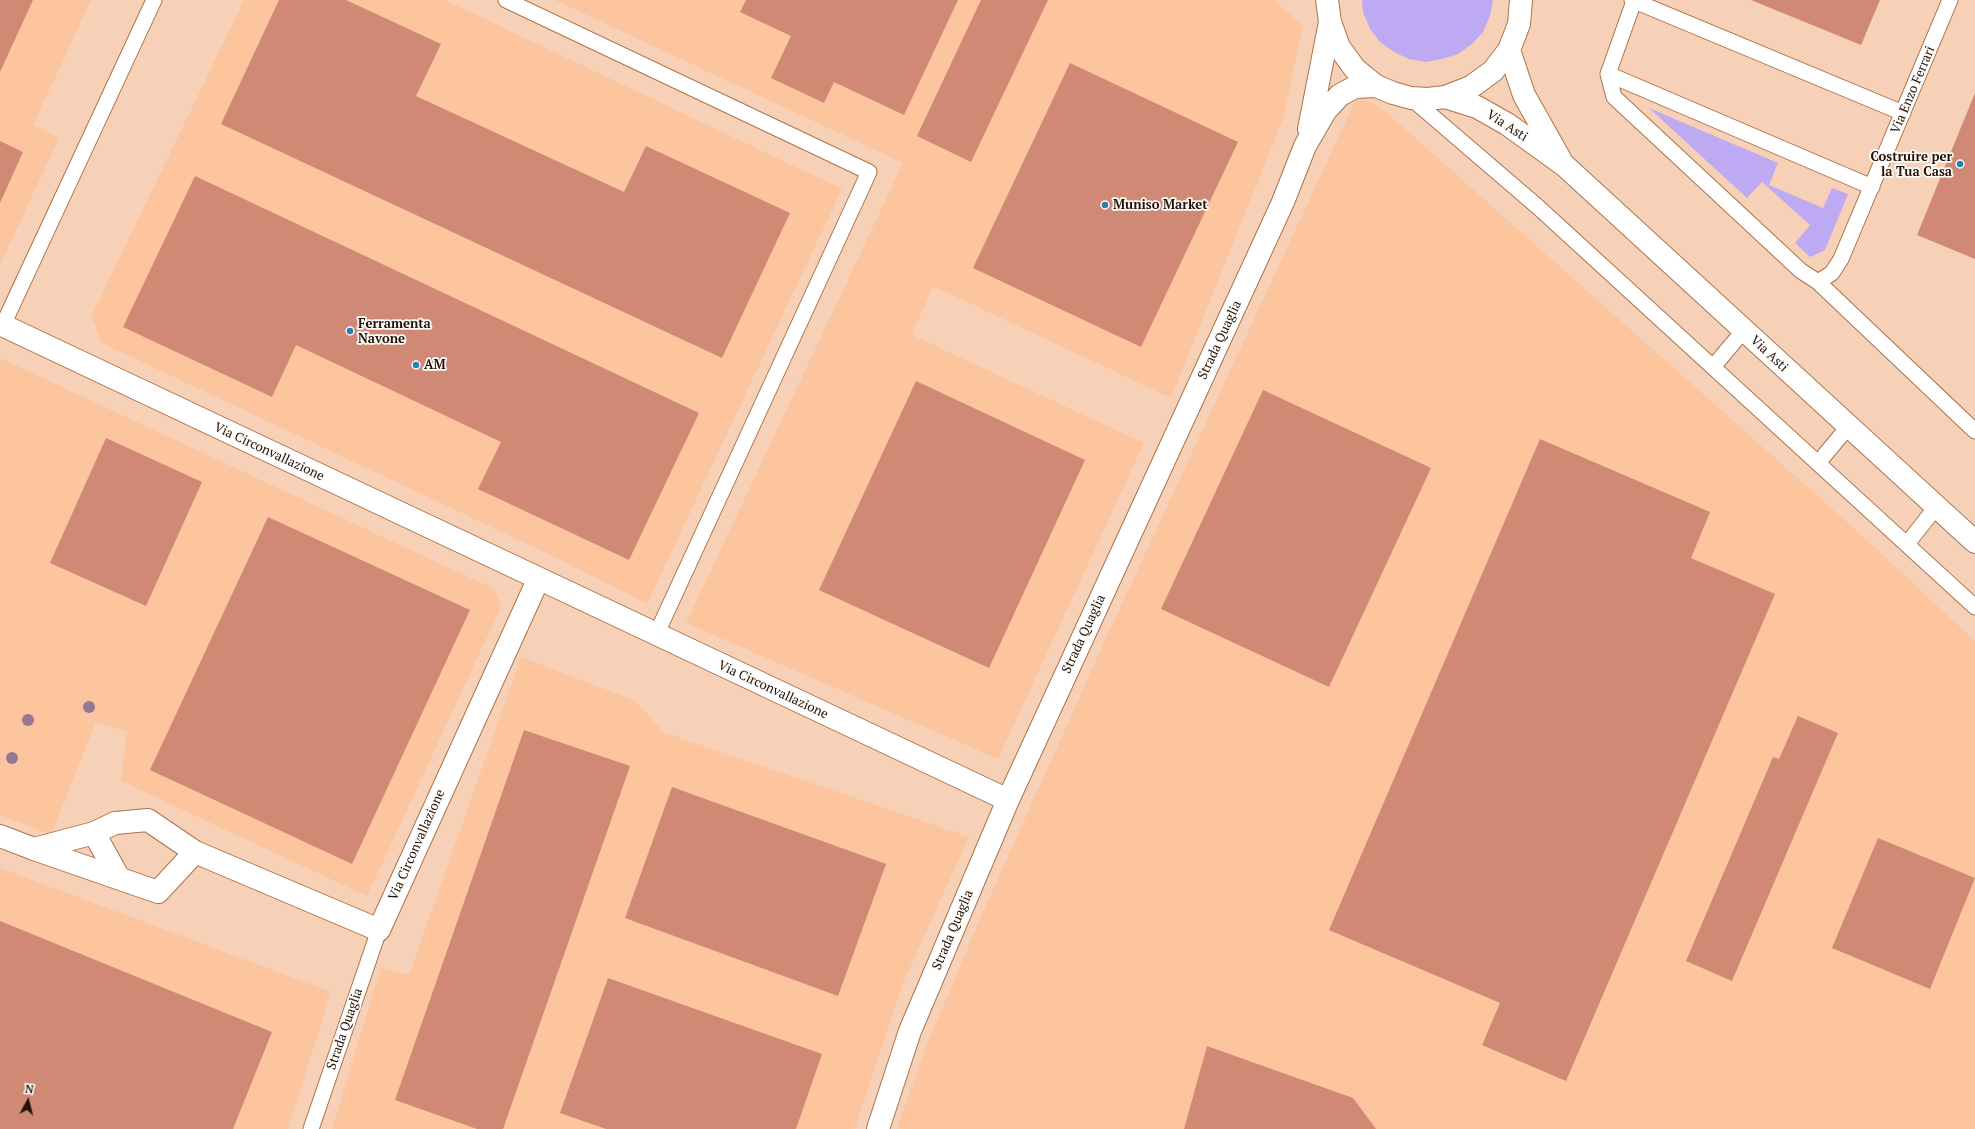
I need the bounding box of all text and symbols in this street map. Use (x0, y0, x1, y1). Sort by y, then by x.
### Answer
street label: Via Enzo Ferrari (1888, 44, 1938, 136)
street label: Via Asti (1484, 107, 1530, 145)
place label: Costruire per la Tua Casa (1870, 149, 1952, 180)
marker: Costruire per la Tua Casa (1955, 159, 1965, 169)
place label: Muniso Market (1113, 197, 1207, 213)
marker: Muniso Market (1100, 200, 1110, 210)
street label: Strada Quaglia (1195, 298, 1245, 382)
place label: Ferramenta Navone (358, 316, 431, 347)
marker: Ferramenta Navone (345, 326, 355, 336)
street label: Via Asti (1747, 333, 1791, 375)
place label: AM (424, 357, 446, 373)
marker: AM (411, 360, 421, 370)
street label: Via Circonvallazione (211, 420, 327, 484)
street label: Strada Quaglia (1059, 592, 1109, 676)
street label: Via Circonvallazione (715, 658, 831, 722)
street label: Via Circonvallazione (386, 787, 448, 903)
street label: Strada Quaglia (929, 888, 977, 972)
street label: Strada Quaglia (324, 986, 366, 1072)
north arrow (8, 1081, 48, 1121)
text: N (24, 1082, 34, 1097)

